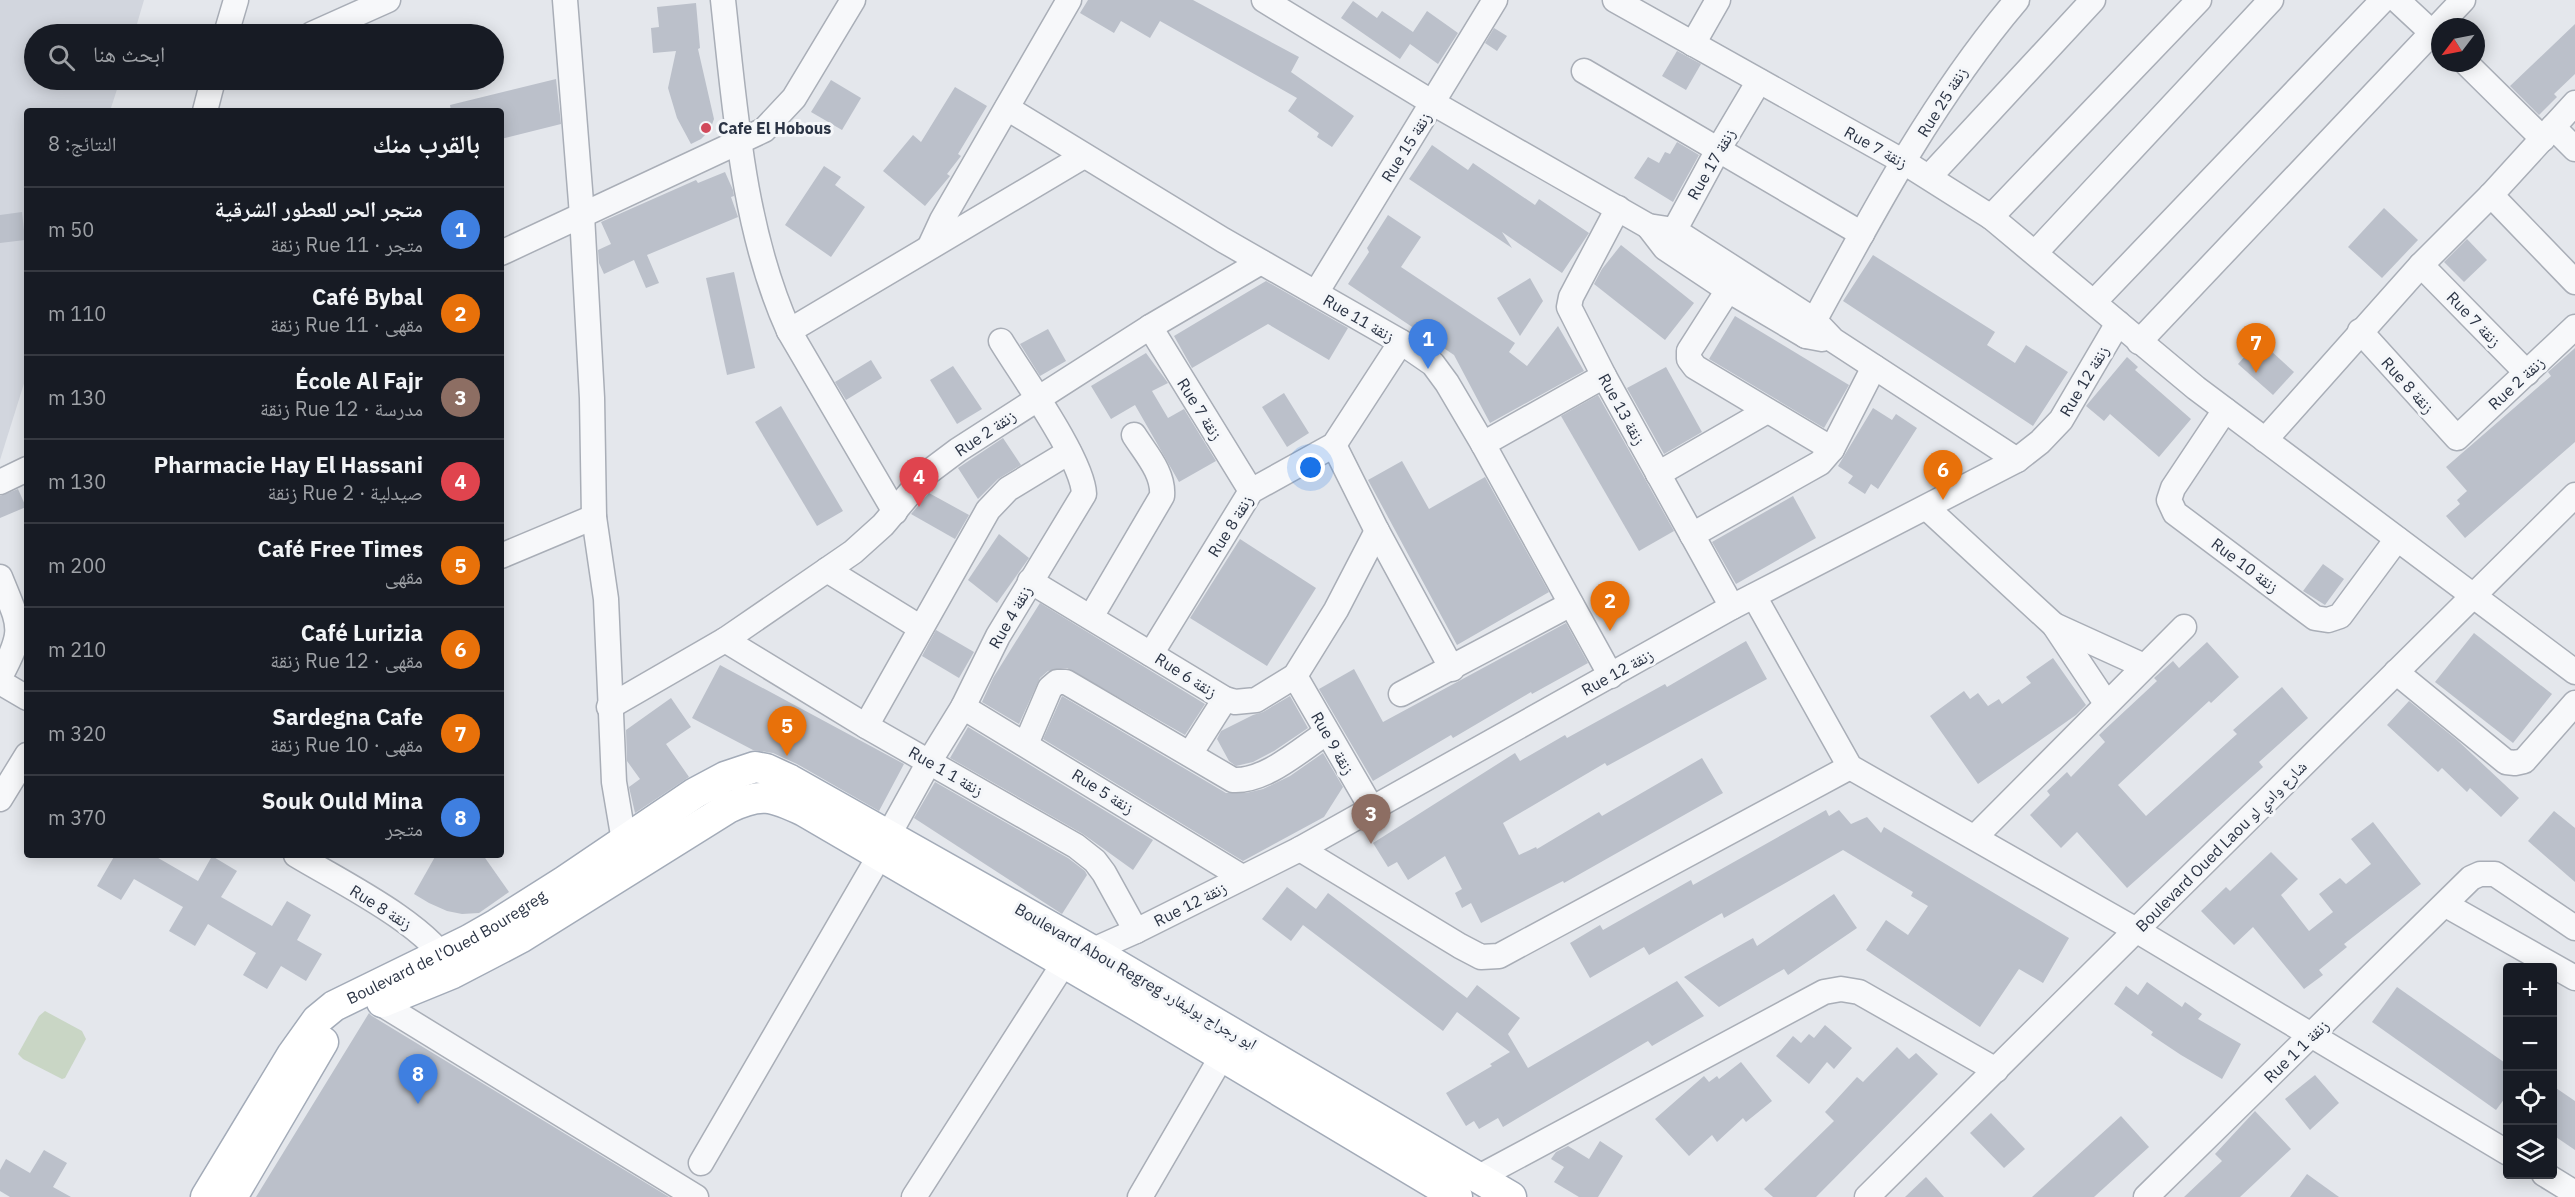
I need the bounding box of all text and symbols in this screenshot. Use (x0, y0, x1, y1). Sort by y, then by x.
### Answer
north arrow (2431, 18, 2485, 72)
search box (24, 24, 504, 90)
text: ابحث هنا (93, 39, 165, 68)
icon: search (45, 41, 78, 74)
street label: Rue 25 زنقة (1913, 63, 1971, 141)
street label: Rue 15 زنقة (1377, 108, 1435, 186)
place label: Cafe El Hobous (718, 118, 831, 138)
marker: Cafe El Hobous (699, 121, 713, 135)
street label: Rue 7 زنقة (1841, 121, 1911, 173)
street label: Rue 17 زنقة (1683, 125, 1739, 203)
text: بالقرب منك (372, 126, 480, 160)
text: النتائج: 8 (48, 130, 116, 157)
text: متجر الحر للعطور الشرقية (215, 194, 423, 223)
text: 50 m (48, 216, 94, 243)
text: 1 (455, 216, 467, 243)
text: متجر · Rue 11 زنقة (271, 231, 423, 258)
text: Café Bybal (312, 282, 423, 311)
street label: Rue 7 زنقة (2443, 287, 2505, 351)
street label: Rue 11 زنقة (1320, 290, 1398, 346)
text: 110 m (48, 300, 106, 327)
text: 2 (455, 300, 467, 327)
text: مقهى · Rue 11 زنقة (270, 311, 423, 338)
pin: 1 (1408, 320, 1448, 369)
pin: 7 (2236, 324, 2276, 373)
street label: Rue 12 زنقة (2055, 342, 2113, 420)
street label: Rue 2 زنقة (2484, 352, 2548, 414)
street label: Rue 8 زنقة (2377, 353, 2439, 417)
text: École Al Fajr (295, 366, 423, 395)
street label: Rue 13 زنقة (1594, 370, 1650, 448)
street label: Rue 7 زنقة (1173, 374, 1227, 444)
text: 130 m (48, 384, 106, 411)
text: 3 (455, 384, 467, 411)
text: مدرسة · Rue 12 زنقة (260, 395, 423, 422)
street label: Rue 2 زنقة (951, 405, 1019, 461)
text: Pharmacie Hay El Hassani (154, 450, 423, 479)
pin: 6 (1924, 450, 1962, 500)
your location (1296, 453, 1325, 482)
pin: 4 (900, 458, 938, 507)
text: 130 m (48, 468, 106, 495)
text: 4 (455, 468, 467, 495)
text: صيدلية · Rue 2 زنقة (268, 479, 423, 506)
street label: Rue 8 زنقة (1203, 491, 1257, 561)
street label: Rue 10 زنقة (2207, 533, 2283, 597)
text: Café Free Times (258, 534, 423, 563)
text: 200 m (48, 552, 106, 579)
text: 5 (455, 552, 467, 579)
text: مقهى (385, 563, 423, 590)
street label: Rue 4 زنقة (984, 582, 1036, 652)
pin: 2 (1590, 582, 1630, 631)
text: Café Lurizia (301, 618, 423, 647)
text: 210 m (48, 636, 106, 663)
text: 6 (455, 636, 467, 663)
street label: Rue 12 زنقة (1578, 644, 1656, 700)
text: مقهى · Rue 12 زنقة (270, 647, 423, 674)
street label: Rue 6 زنقة (1151, 648, 1221, 702)
text: Sardegna Cafe (272, 702, 423, 731)
pin: 5 (768, 706, 806, 756)
street label: Rue 9 زنقة (1307, 708, 1359, 778)
text: 320 m (48, 720, 106, 747)
text: 7 (455, 720, 467, 747)
text: مقهى · Rue 10 زنقة (270, 731, 423, 758)
street label: Rue 1 زنقة 1 (905, 742, 987, 800)
street label: Boulevard Oued Laou شارع وادي لو (2131, 756, 2313, 938)
street label: Rue 5 زنقة (1068, 764, 1138, 818)
text: Souk Ould Mina (262, 786, 423, 815)
pin: 3 (1352, 794, 1390, 844)
text: 370 m (48, 804, 106, 831)
text: 8 (455, 804, 467, 831)
text: متجر (385, 815, 423, 842)
street label: Rue 12 زنقة (1150, 877, 1230, 931)
street label: Rue 8 زنقة (346, 880, 416, 934)
street label: Boulevard de l'Oued Bouregreg (343, 885, 550, 1008)
street label: Boulevard Abou Regreg ابو رجراج بوليفارد (1011, 898, 1261, 1055)
map controls (2503, 963, 2557, 1179)
button: + (2503, 963, 2557, 1017)
street label: Rue 1 زنقة 1 (2259, 1015, 2333, 1087)
button: − (2503, 1017, 2557, 1071)
pin: 8 (398, 1054, 438, 1104)
button: locate (2503, 1071, 2557, 1125)
button: layers (2503, 1125, 2557, 1179)

